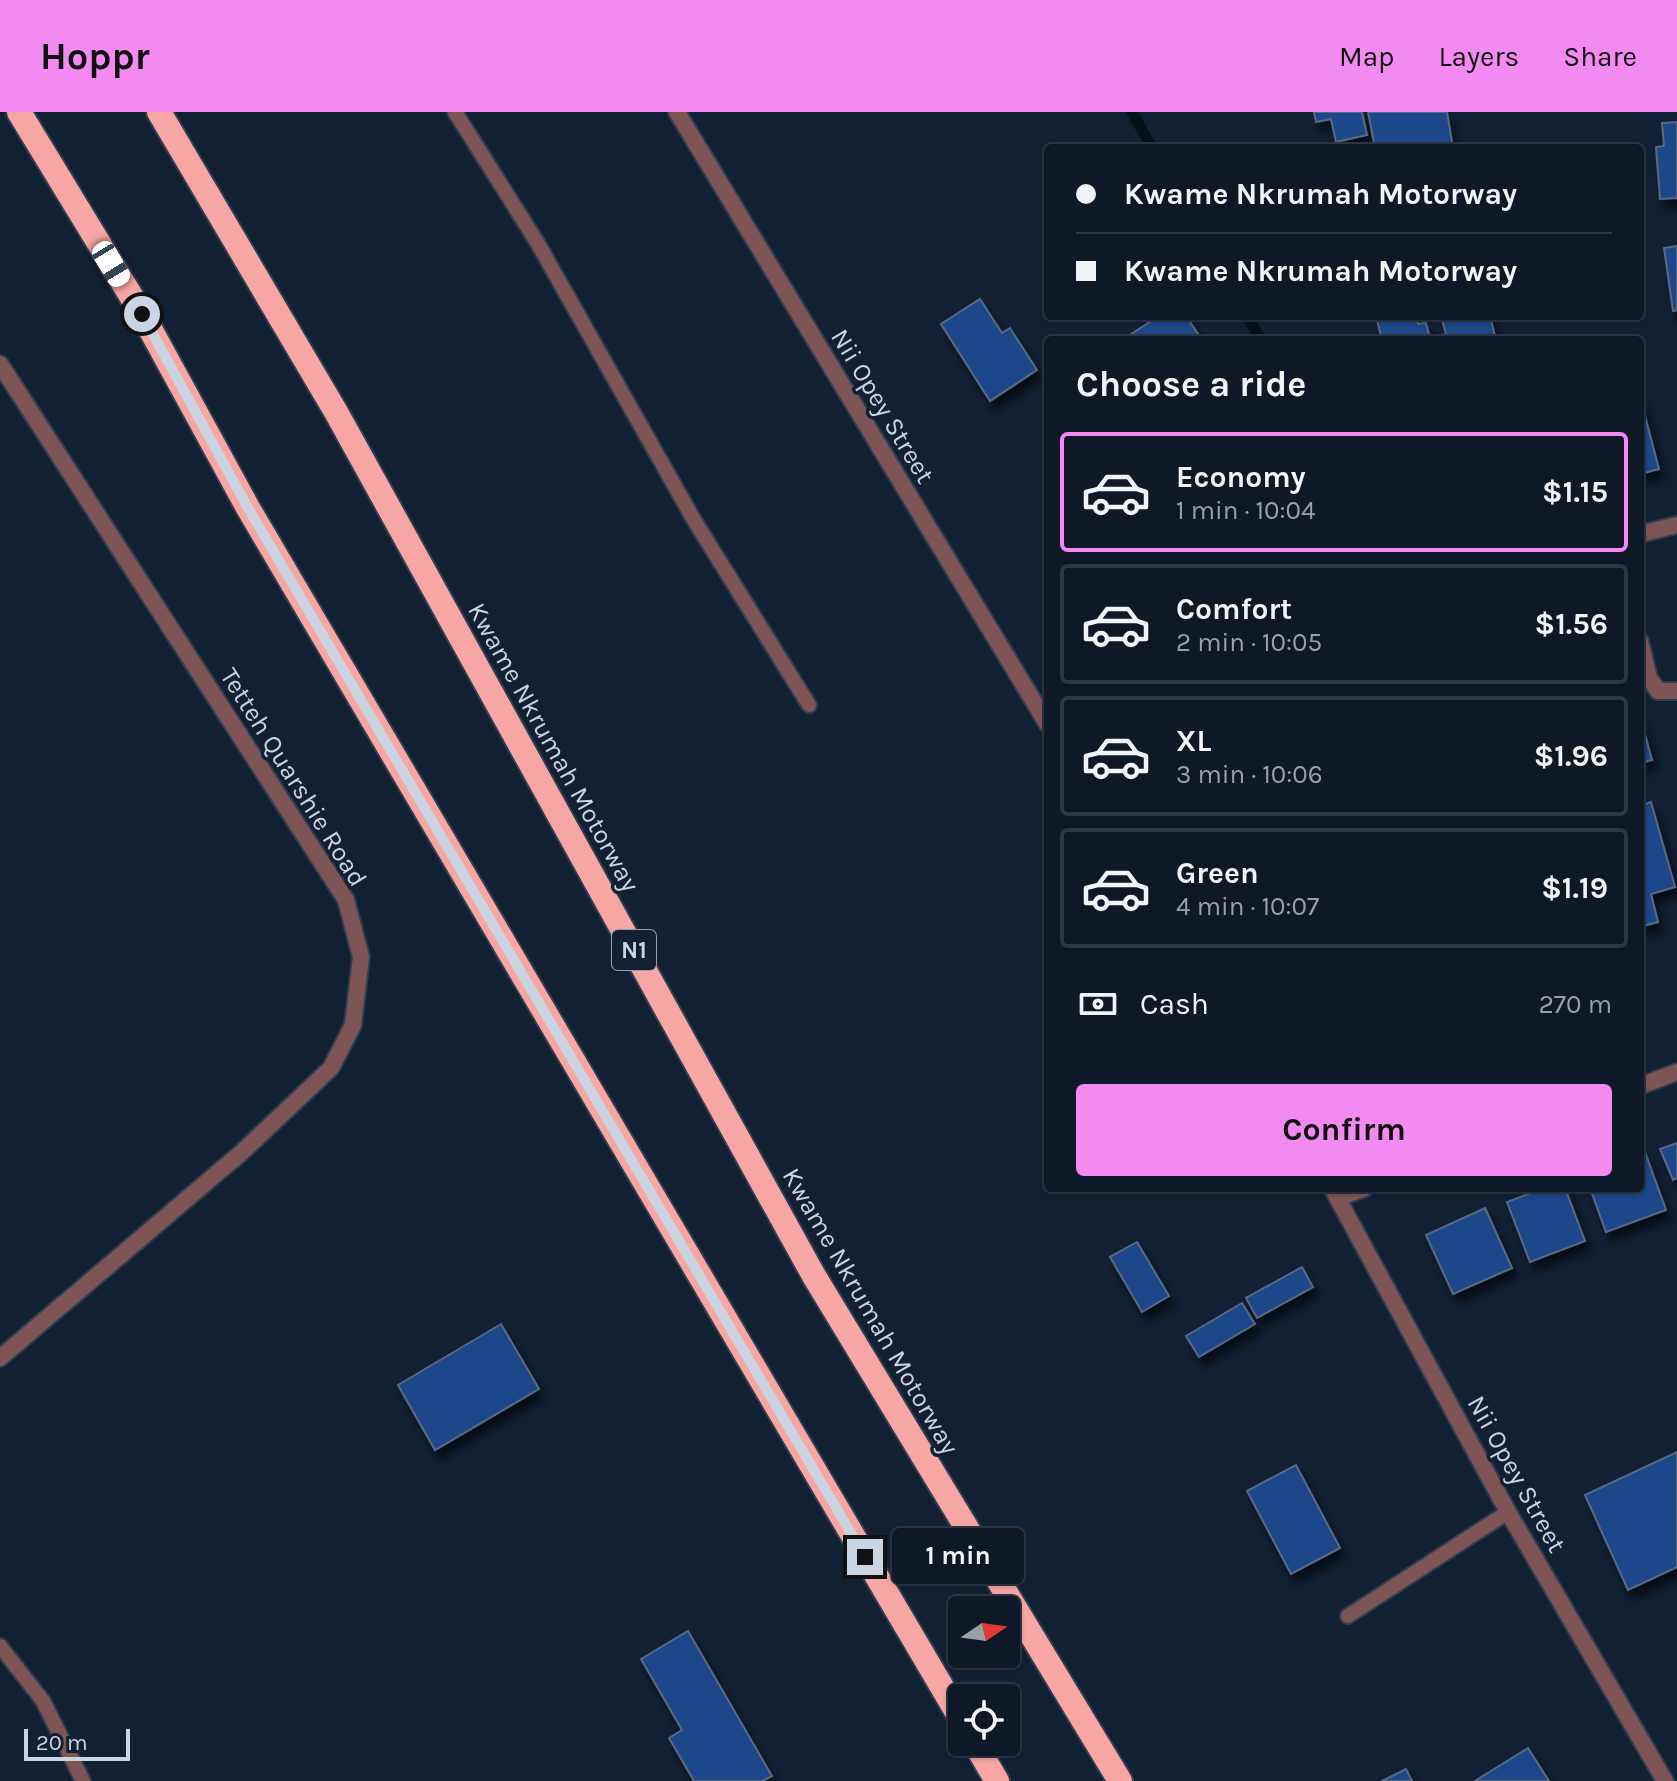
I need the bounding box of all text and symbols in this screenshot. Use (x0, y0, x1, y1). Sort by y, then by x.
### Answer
text: Hoppr (40, 34, 150, 79)
text: Map (1339, 40, 1394, 73)
text: Layers (1438, 40, 1519, 73)
text: Share (1563, 40, 1637, 73)
text: Kwame Nkrumah Motorway (1124, 176, 1517, 212)
car (88, 237, 134, 291)
text: Kwame Nkrumah Motorway (1124, 253, 1517, 289)
route start (124, 296, 160, 332)
street label: Nii Opey Street (824, 324, 941, 489)
text: Choose a ride (1076, 363, 1306, 405)
icon: car (1080, 456, 1152, 528)
text: Economy (1176, 459, 1306, 495)
text: $1.15 (1542, 474, 1608, 510)
text: 1 min · 10:04 (1176, 495, 1316, 526)
icon: car (1080, 588, 1152, 660)
text: Comfort (1176, 591, 1292, 627)
street label: Kwame Nkrumah Motorway (461, 597, 646, 897)
text: $1.56 (1535, 606, 1608, 642)
text: 2 min · 10:05 (1176, 627, 1322, 658)
street label: Tetteh Quarshie Road (214, 662, 374, 892)
icon: car (1080, 720, 1152, 792)
text: XL (1176, 723, 1211, 759)
text: $1.96 (1534, 738, 1608, 774)
text: 3 min · 10:06 (1176, 759, 1323, 790)
icon: car (1080, 852, 1152, 924)
text: Green (1176, 855, 1259, 891)
text: $1.19 (1541, 870, 1608, 906)
text: 4 min · 10:07 (1176, 891, 1319, 922)
road number: N1 (612, 930, 656, 970)
icon: cash (1076, 982, 1120, 1026)
text: Cash (1140, 986, 1209, 1022)
text: 270 m (1539, 989, 1612, 1020)
button: Confirm (1076, 1084, 1612, 1176)
street label: Kwame Nkrumah Motorway (776, 1162, 965, 1460)
street label: Nii Opey Street (1461, 1390, 1573, 1558)
callout: 1 min (893, 1529, 1025, 1585)
route end (847, 1539, 883, 1575)
text: 1 min (925, 1540, 991, 1571)
north arrow (948, 1596, 1020, 1668)
map controls (948, 1596, 1020, 1756)
button: locate (948, 1684, 1020, 1756)
scale bar (24, 1725, 130, 1761)
text: 20 m (36, 1730, 88, 1756)

